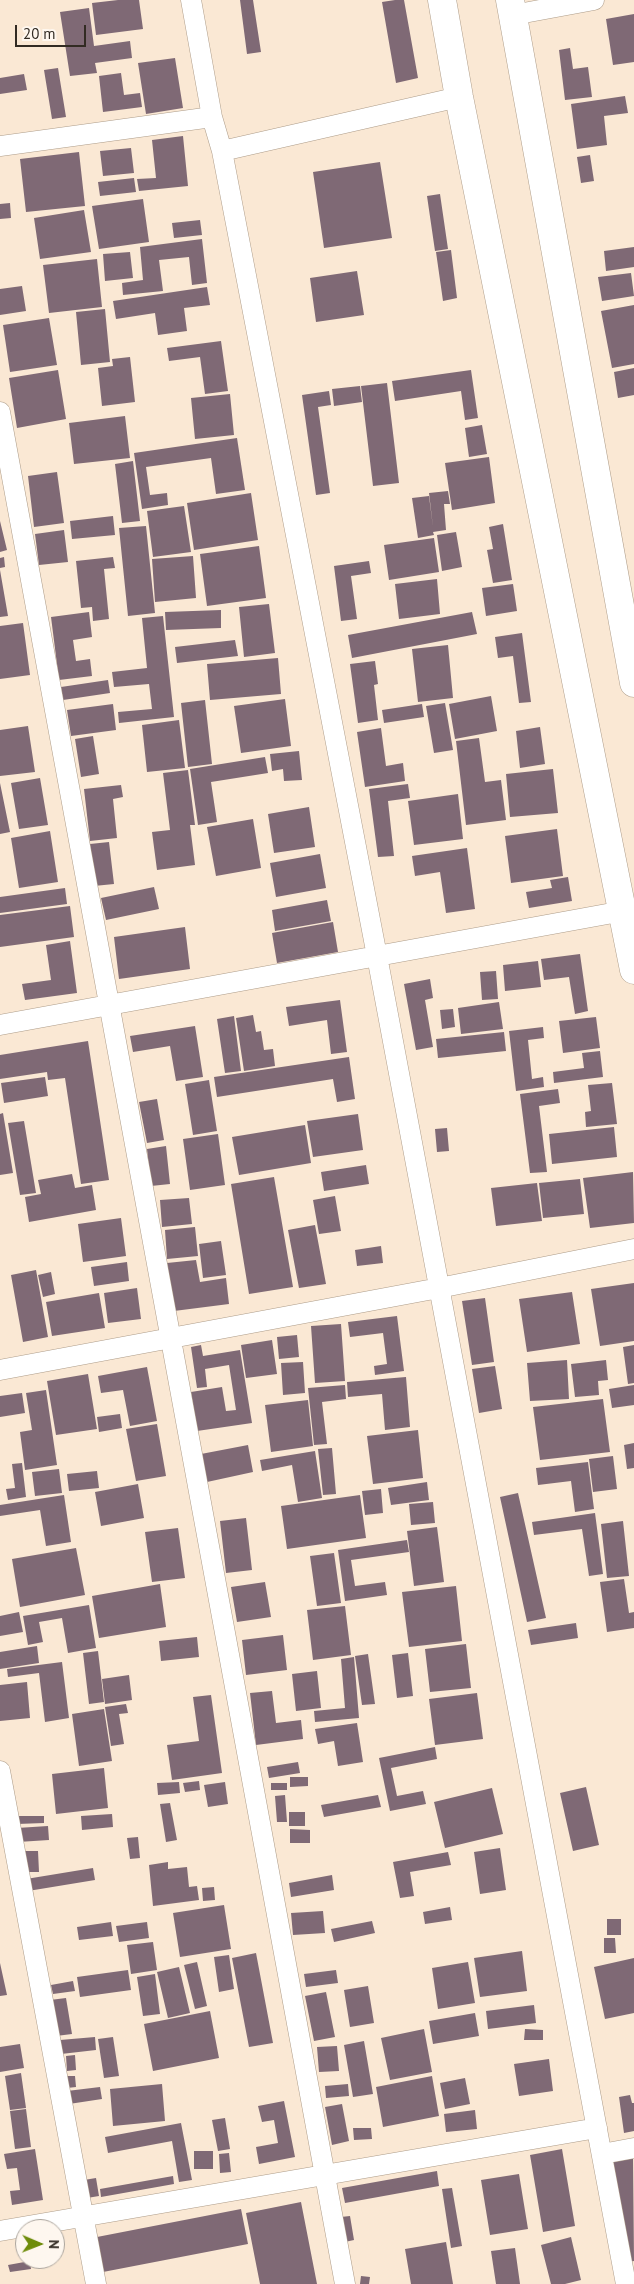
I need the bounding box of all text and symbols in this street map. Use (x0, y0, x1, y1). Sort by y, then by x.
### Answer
scale bar (18, 15, 89, 47)
text: 20 m (23, 24, 56, 43)
north arrow (15, 2219, 65, 2269)
text: N (45, 2239, 63, 2249)

